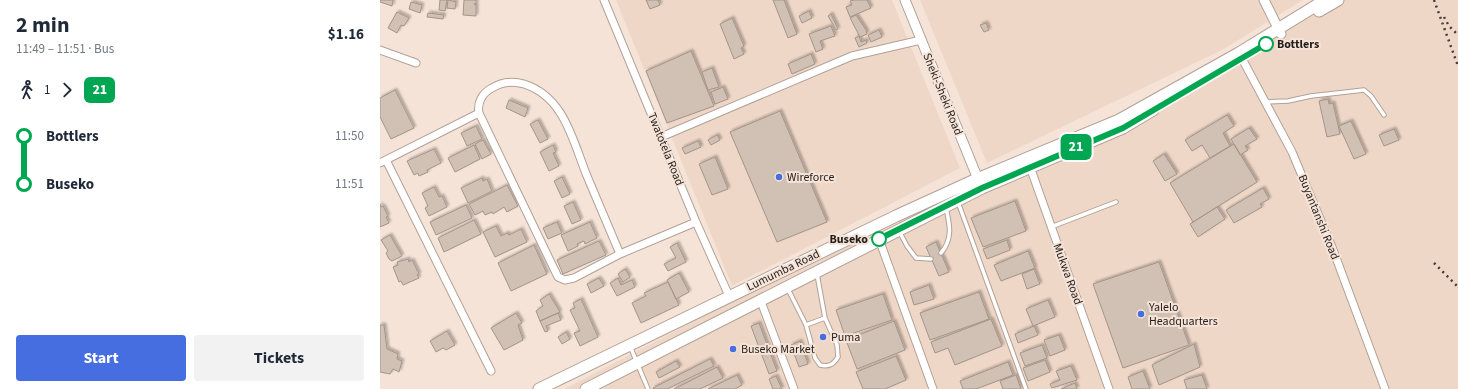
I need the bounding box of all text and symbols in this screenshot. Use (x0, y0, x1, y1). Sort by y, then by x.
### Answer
text: 2 min (16, 9, 70, 41)
text: $1.16 (328, 24, 364, 45)
marker: Bottlers (1258, 36, 1274, 52)
place label: Bottlers (1277, 36, 1319, 53)
text: 11:49 – 11:51 · Bus (16, 40, 114, 58)
street label: Sheki-Sheki Road (918, 51, 967, 138)
icon: walk (16, 79, 38, 101)
icon: forward (56, 79, 78, 101)
text: 21 (92, 80, 107, 100)
text: 1 (44, 81, 50, 99)
street label: Twatotela Road (643, 110, 688, 188)
text: Bottlers (46, 126, 99, 147)
text: 11:50 (335, 127, 364, 145)
line badge: 21 (1058, 134, 1094, 160)
text: 21 (1069, 137, 1083, 157)
place label: Wireforce (787, 169, 835, 186)
marker: Wireforce (774, 172, 784, 182)
street label: Buyantanshi Road (1294, 172, 1343, 262)
text: Buseko (46, 174, 94, 195)
text: 11:51 (335, 175, 364, 193)
place label: Buseko (829, 231, 868, 248)
marker: Buseko (871, 231, 887, 247)
street label: Mukwa Road (1049, 241, 1086, 307)
street label: Lumumba Road (744, 245, 823, 295)
place label: Yalelo Headquarters (1148, 299, 1218, 330)
marker: Yalelo Headquarters (1136, 309, 1146, 319)
place label: Puma (831, 329, 860, 346)
marker: Puma (818, 332, 828, 342)
button: Start (16, 335, 186, 381)
button: Tickets (194, 335, 364, 381)
place label: Buseko Market (741, 341, 815, 358)
marker: Buseko Market (728, 344, 738, 354)

